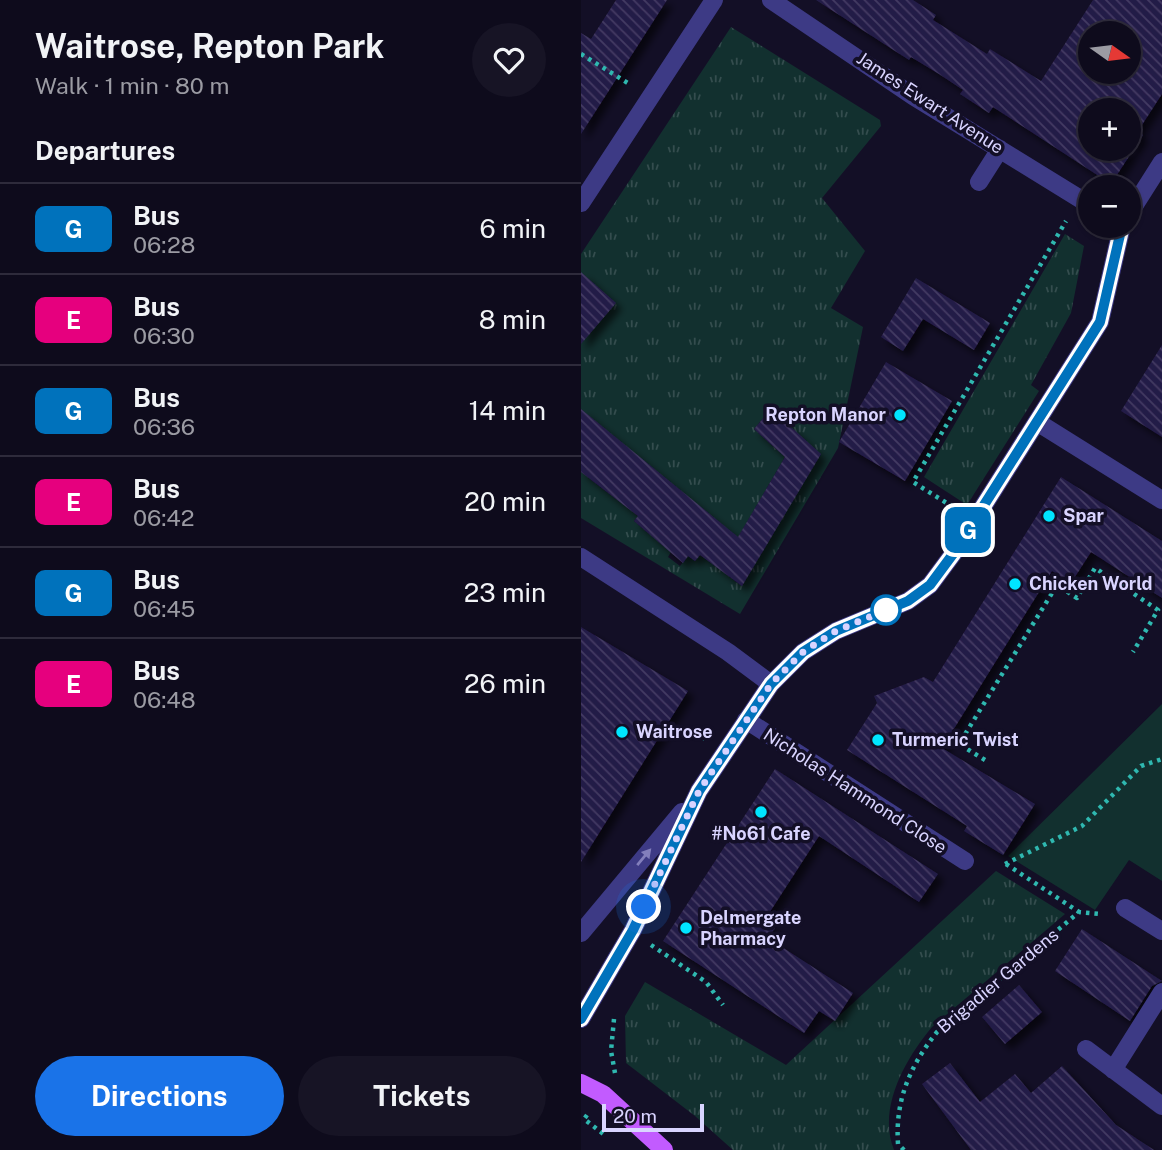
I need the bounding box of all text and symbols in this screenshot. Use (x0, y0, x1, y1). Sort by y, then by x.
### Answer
north arrow (1078, 21, 1141, 84)
map controls (1078, 21, 1141, 238)
button: heart (472, 23, 546, 97)
text: Waitrose, Repton Park (35, 27, 384, 65)
street label: James Ewart Avenue (853, 47, 1008, 158)
text: Walk · 1 min · 80 m (35, 72, 229, 99)
button: + (1078, 98, 1141, 161)
text: Departures (35, 135, 175, 166)
button: − (1078, 175, 1141, 238)
text: Bus (133, 200, 180, 231)
text: 6 min (479, 213, 546, 244)
text: G (64, 215, 83, 243)
text: 06:28 (133, 231, 196, 258)
text: Bus (133, 291, 180, 322)
text: 8 min (479, 304, 546, 335)
text: E (66, 306, 81, 334)
text: 06:30 (133, 322, 195, 349)
text: Bus (133, 382, 180, 413)
text: 14 min (469, 395, 546, 426)
text: G (64, 397, 83, 425)
place label: Repton Manor (765, 404, 887, 425)
marker: Repton Manor (892, 407, 908, 423)
text: 06:36 (133, 413, 195, 440)
text: Bus (133, 473, 180, 504)
text: 20 min (464, 486, 546, 517)
text: E (66, 488, 81, 516)
text: 06:42 (133, 504, 194, 531)
place label: Spar (1063, 505, 1105, 526)
line badge: G (945, 507, 991, 553)
marker: Spar (1041, 508, 1057, 524)
text: G (959, 516, 977, 544)
text: Bus (133, 564, 180, 595)
place label: Chicken World (1029, 573, 1153, 594)
marker: Chicken World (1007, 576, 1023, 592)
text: 23 min (464, 577, 546, 608)
text: G (64, 579, 83, 607)
text: 06:45 (133, 595, 195, 622)
unlabelled marker (871, 595, 901, 625)
text: Bus (133, 655, 180, 686)
text: 26 min (464, 668, 546, 699)
text: E (66, 670, 81, 698)
text: 06:48 (133, 686, 196, 713)
place label: Waitrose (636, 721, 713, 742)
street label: Nicholas Hammond Close (760, 723, 951, 858)
marker: Waitrose (614, 724, 630, 740)
place label: Turmeric Twist (892, 729, 1019, 750)
marker: Turmeric Twist (870, 732, 886, 748)
marker: #No61 Cafe (753, 804, 769, 820)
place label: #No61 Cafe (711, 823, 811, 844)
one-way arrow (636, 849, 651, 866)
your location (626, 889, 661, 924)
place label: Delmergate Pharmacy (700, 907, 801, 949)
marker: Delmergate Pharmacy (678, 920, 694, 936)
street label: Brigadier Gardens (933, 924, 1063, 1037)
button: Directions (35, 1056, 284, 1136)
button: Tickets (298, 1056, 546, 1136)
scale bar (602, 1101, 703, 1133)
text: 20 m (613, 1105, 657, 1127)

